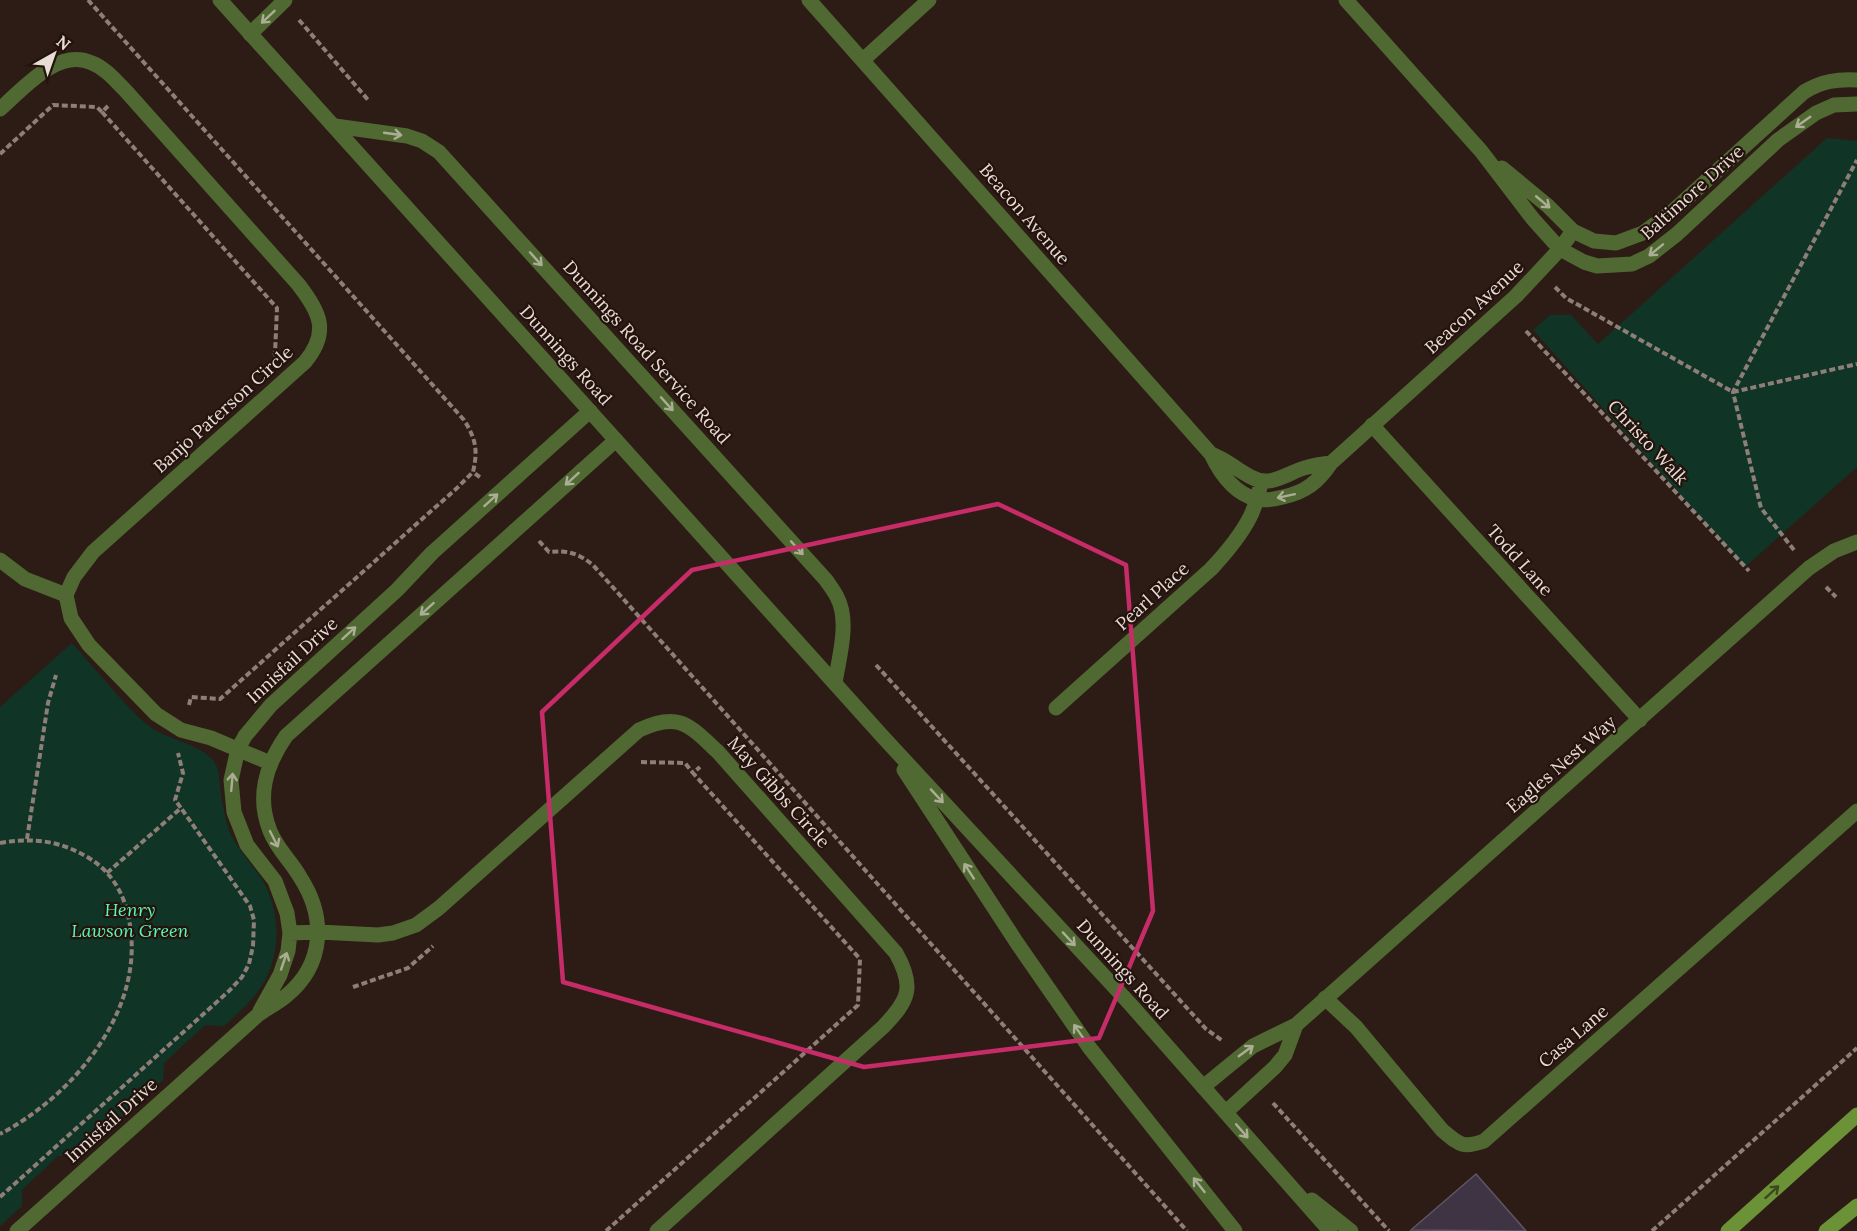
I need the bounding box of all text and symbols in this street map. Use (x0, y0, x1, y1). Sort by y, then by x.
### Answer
one-way arrow (260, 10, 275, 24)
north arrow (24, 24, 84, 84)
text: N (52, 31, 75, 54)
one-way arrow (1796, 116, 1812, 128)
one-way arrow (382, 129, 402, 140)
street label: Baltimore Drive (1636, 139, 1749, 244)
street label: Beacon Avenue (975, 159, 1075, 270)
one-way arrow (1535, 195, 1551, 208)
one-way arrow (1649, 244, 1665, 257)
one-way arrow (529, 251, 543, 266)
street label: Beacon Avenue (1420, 255, 1528, 359)
street label: Dunnings Road Service Road (559, 256, 735, 448)
street label: Dunnings Road (516, 301, 616, 409)
street label: Banjo Paterson Circle (148, 340, 298, 478)
street label: Christo Walk (1603, 395, 1693, 490)
one-way arrow (660, 396, 674, 411)
one-way arrow (565, 472, 580, 486)
one-way arrow (1277, 491, 1296, 502)
one-way arrow (483, 493, 498, 507)
street label: Todd Lane (1482, 520, 1558, 601)
one-way arrow (790, 541, 804, 556)
street label: Pearl Place (1110, 557, 1194, 635)
one-way arrow (420, 602, 435, 616)
street label: Innisfail Drive (242, 612, 343, 708)
one-way arrow (342, 626, 357, 640)
street label: Eagles Nest Way (1501, 710, 1621, 818)
street label: May Gibbs Circle (723, 731, 835, 853)
one-way arrow (227, 772, 238, 792)
one-way arrow (930, 788, 944, 803)
one-way arrow (268, 830, 280, 847)
one-way arrow (963, 863, 975, 879)
park label: Henry Lawson Green (71, 898, 189, 942)
street label: Dunnings Road (1072, 914, 1174, 1024)
one-way arrow (1062, 931, 1076, 946)
one-way arrow (280, 952, 291, 971)
street label: Casa Lane (1533, 999, 1613, 1073)
one-way arrow (1073, 1024, 1085, 1040)
one-way arrow (1238, 1045, 1254, 1058)
street label: Innisfail Drive (60, 1072, 162, 1167)
one-way arrow (1235, 1123, 1249, 1138)
one-way arrow (1192, 1177, 1205, 1193)
one-way arrow (1764, 1185, 1779, 1199)

